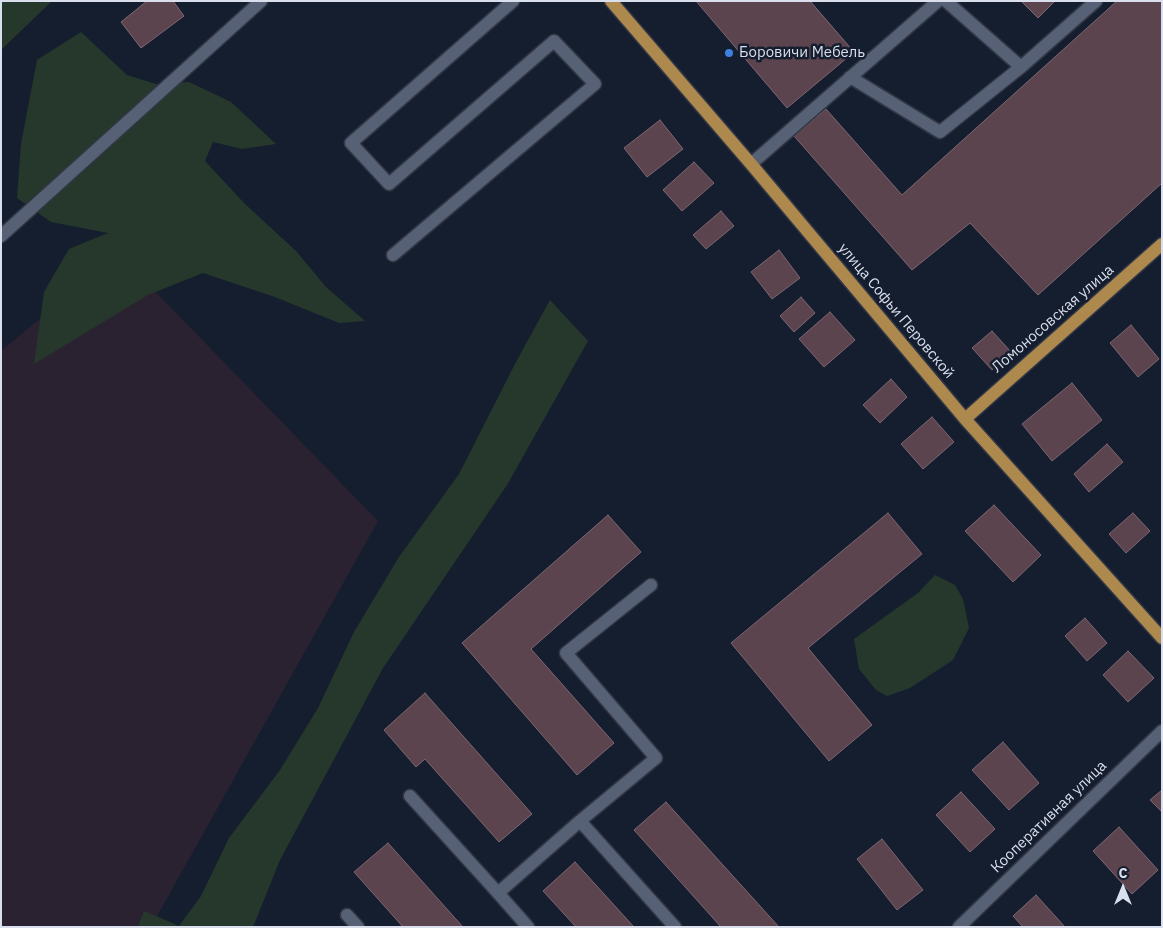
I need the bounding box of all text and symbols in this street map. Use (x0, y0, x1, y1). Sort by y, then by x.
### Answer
place label: Боровичи Мебель (739, 44, 865, 62)
marker: Боровичи Мебель (723, 47, 735, 59)
street label: улица Софьи Перовской (834, 240, 958, 382)
street label: Ломоносовская улица (988, 261, 1118, 377)
street label: Кооперативная улица (987, 757, 1111, 877)
north arrow (1098, 863, 1148, 913)
text: С (1118, 864, 1128, 882)

